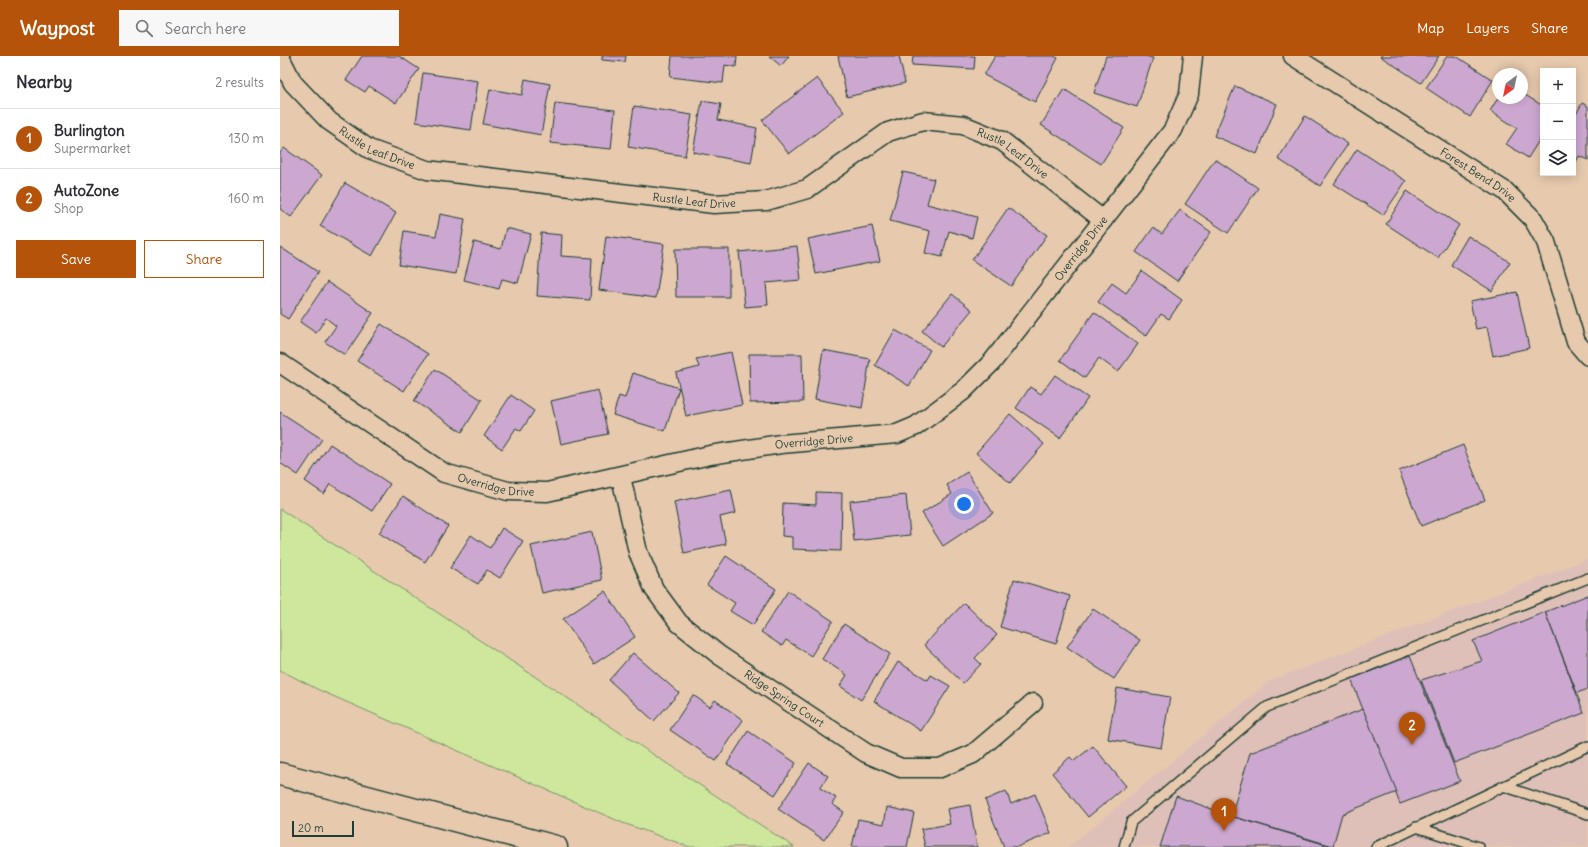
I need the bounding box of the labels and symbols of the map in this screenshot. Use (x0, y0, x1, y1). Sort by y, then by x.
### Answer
north arrow (1492, 68, 1528, 104)
street label: Rustle Leaf Drive (336, 123, 417, 172)
street label: Rustle Leaf Drive (975, 124, 1051, 182)
street label: Forest Bend Drive (1438, 145, 1519, 205)
street label: Rustle Leaf Drive (652, 190, 736, 211)
street label: Overridge Drive (1051, 213, 1111, 283)
street label: Overridge Drive (774, 431, 854, 452)
street label: Overridge Drive (456, 470, 535, 499)
your location (954, 494, 974, 514)
street label: Ridge Spring Court (742, 667, 827, 730)
pin: 2 (1399, 712, 1425, 745)
pin: 1 (1211, 798, 1237, 831)
scale bar (292, 819, 354, 838)

